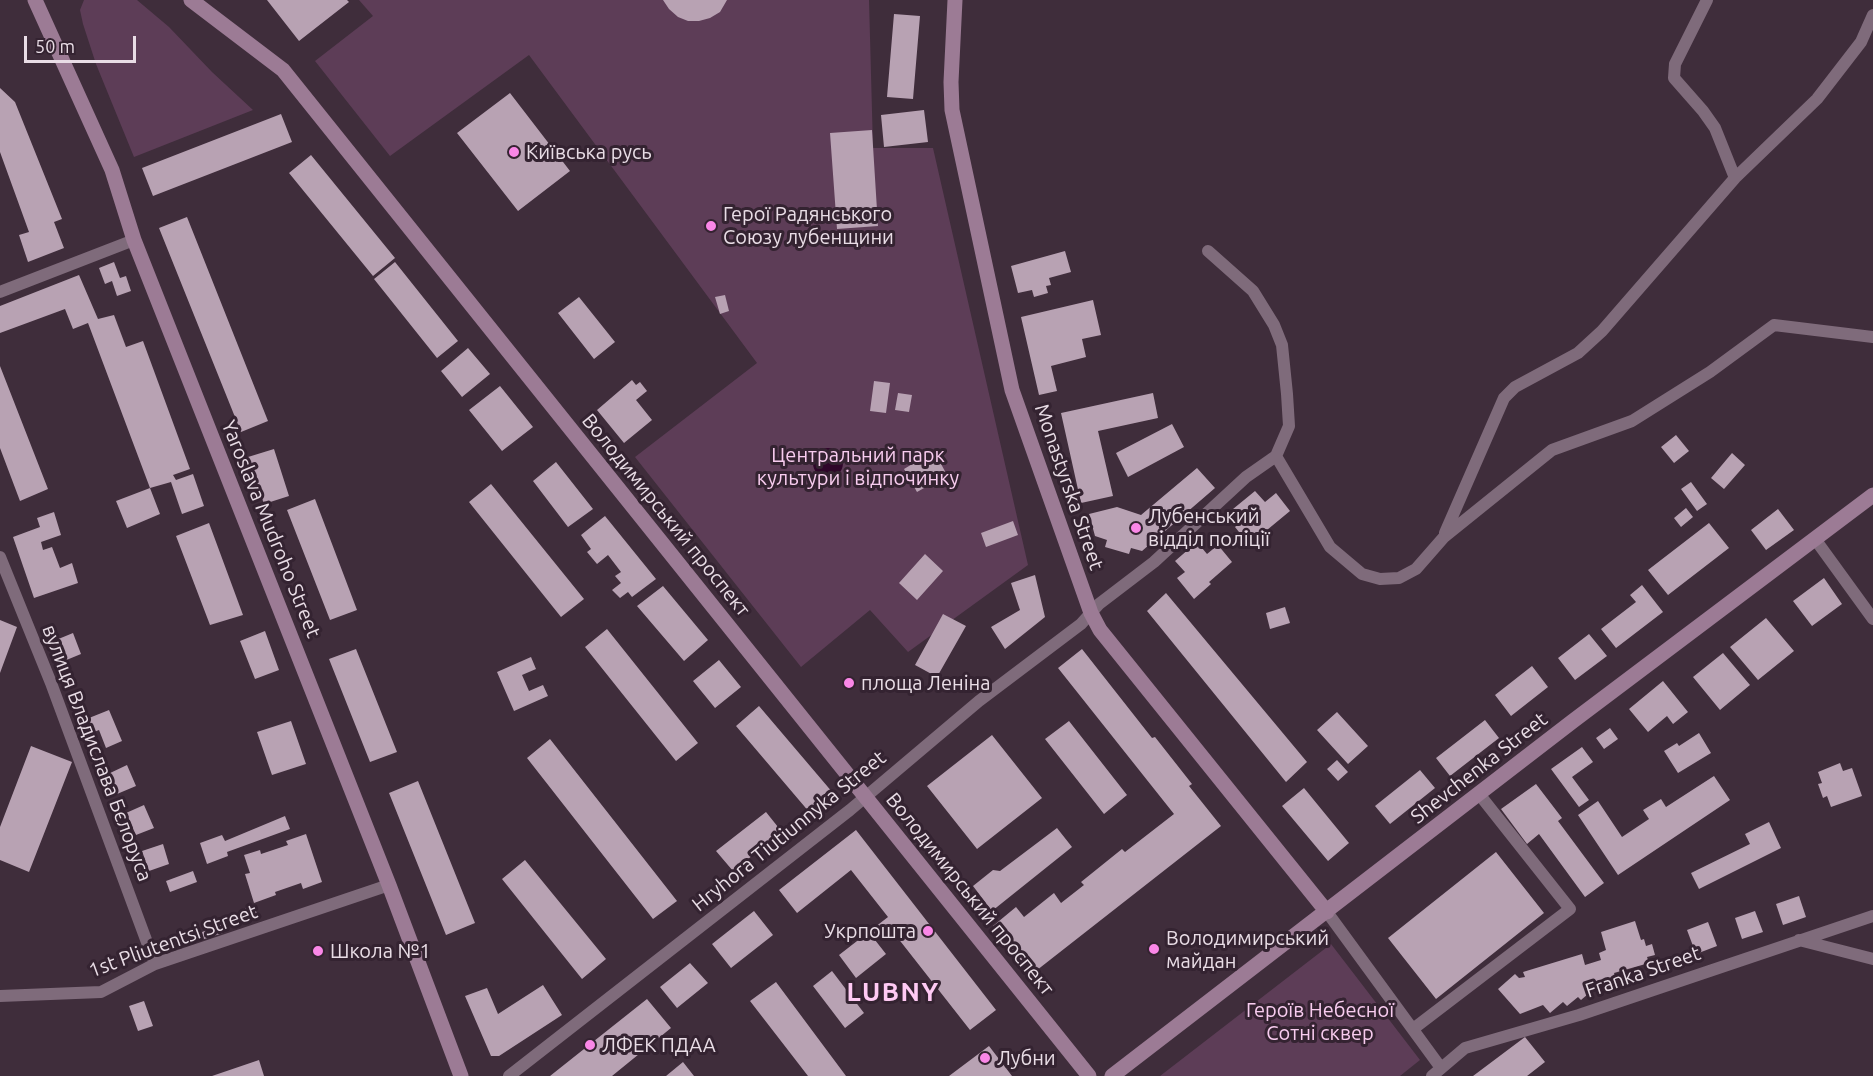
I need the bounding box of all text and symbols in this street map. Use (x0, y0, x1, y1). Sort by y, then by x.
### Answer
scale bar (27, 24, 140, 62)
text: 50 m (35, 36, 75, 56)
place label: Київська русь (526, 140, 652, 164)
marker: Київська русь (507, 145, 521, 159)
place label: Герої Радянського Союзу лубенщини (723, 202, 894, 249)
marker: Герої Радянського Союзу лубенщини (704, 219, 718, 233)
street label: Monastyrska Street (1029, 401, 1109, 573)
street label: Володимирський проспект (577, 409, 755, 621)
street label: Yaroslava Mudroho Street (216, 417, 326, 641)
park label: Центральний парк культури і відпочинку (757, 443, 959, 490)
place label: Лубенський відділ поліції (1148, 504, 1270, 551)
marker: Лубенський відділ поліції (1129, 521, 1143, 535)
street label: вулиця Владислава Бєлоруса (37, 621, 157, 885)
place label: площа Леніна (861, 671, 990, 695)
marker: площа Леніна (842, 676, 856, 690)
street label: Shevchenka Street (1406, 707, 1552, 829)
street label: Hryhora Tiutiunnyka Street (687, 745, 891, 917)
street label: Володимирський проспект (881, 788, 1059, 1000)
street label: 1st Pliutentsi Street (85, 899, 261, 983)
place label: Укрпошта (824, 919, 916, 943)
marker: Укрпошта (921, 924, 935, 938)
place label: Володимирський майдан (1166, 926, 1329, 973)
place label: Школа №1 (330, 939, 431, 963)
street label: Franka Street (1582, 941, 1704, 1003)
marker: Володимирський майдан (1147, 942, 1161, 956)
marker: Школа №1 (311, 944, 325, 958)
district label: LUBNY (846, 976, 940, 1008)
park label: Героїв Небесної Сотні сквер (1246, 998, 1394, 1045)
place label: ЛФЕК ПДАА (602, 1033, 716, 1057)
marker: ЛФЕК ПДАА (583, 1038, 597, 1052)
place label: Лубни (997, 1046, 1056, 1070)
marker: Лубни (978, 1051, 992, 1065)

